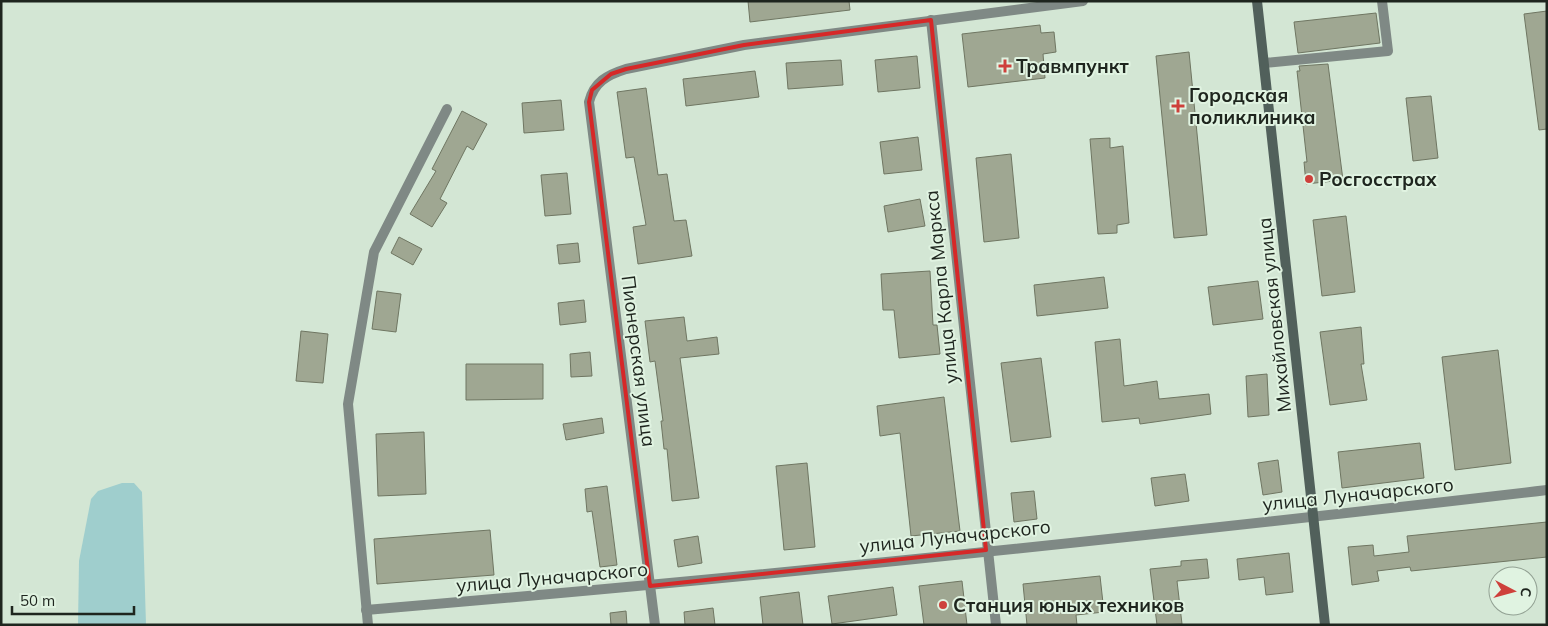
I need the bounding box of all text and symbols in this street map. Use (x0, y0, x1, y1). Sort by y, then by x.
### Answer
place label: Травмпункт (1016, 54, 1129, 78)
marker: Травмпункт (998, 59, 1012, 73)
place label: Городская поликлиника (1189, 83, 1316, 129)
marker: Городская поликлиника (1171, 99, 1185, 113)
place label: Росгосстрах (1319, 167, 1437, 191)
marker: Росгосстрах (1303, 173, 1315, 185)
street label: улица Карла Маркса (919, 189, 963, 385)
street label: Михайловская улица (1252, 216, 1296, 414)
street label: Пионерская улица (617, 274, 661, 448)
street label: улица Луначарского (1261, 472, 1455, 516)
street label: улица Луначарского (858, 514, 1052, 558)
street label: улица Луначарского (455, 557, 649, 597)
north arrow (1488, 566, 1538, 616)
scale bar (12, 584, 135, 616)
text: С (1516, 587, 1535, 598)
text: 50 m (20, 591, 55, 610)
place label: Станция юных техников (953, 593, 1184, 617)
marker: Станция юных техников (937, 599, 949, 611)

